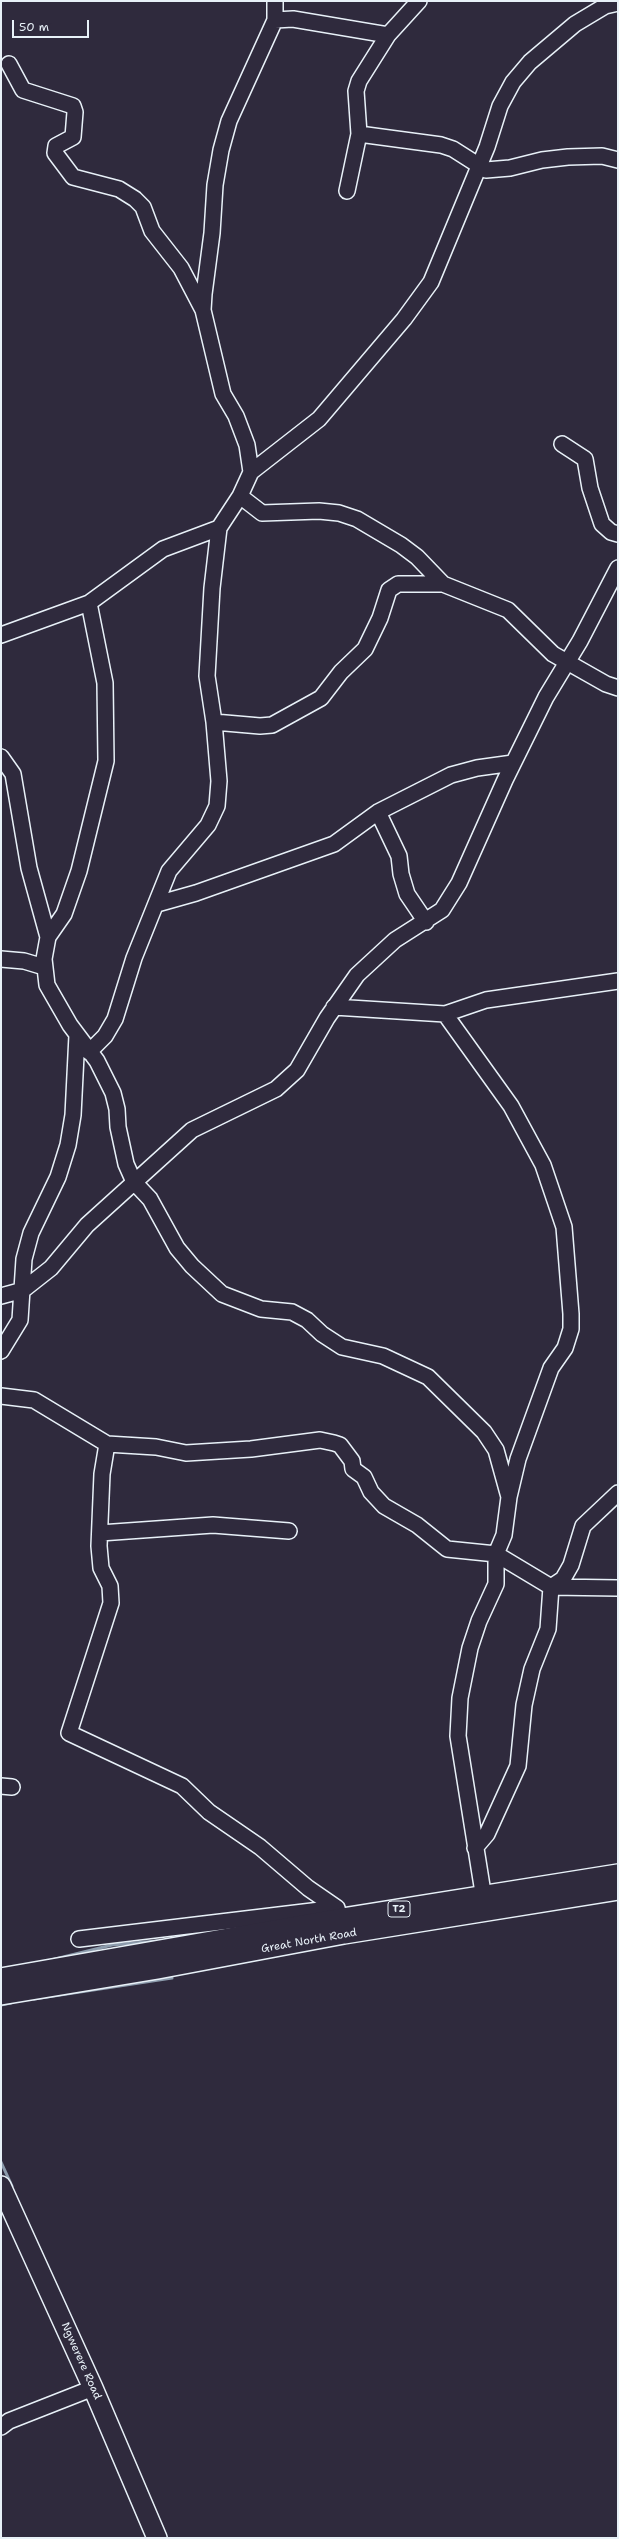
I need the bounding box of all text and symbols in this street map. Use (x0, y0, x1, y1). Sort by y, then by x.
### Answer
scale bar (14, 12, 91, 38)
text: 50 m (19, 19, 49, 35)
road number: T2 (388, 1901, 410, 1917)
street label: Great North Road (260, 1926, 358, 1956)
street label: Ngwerere Road (58, 2320, 104, 2402)

